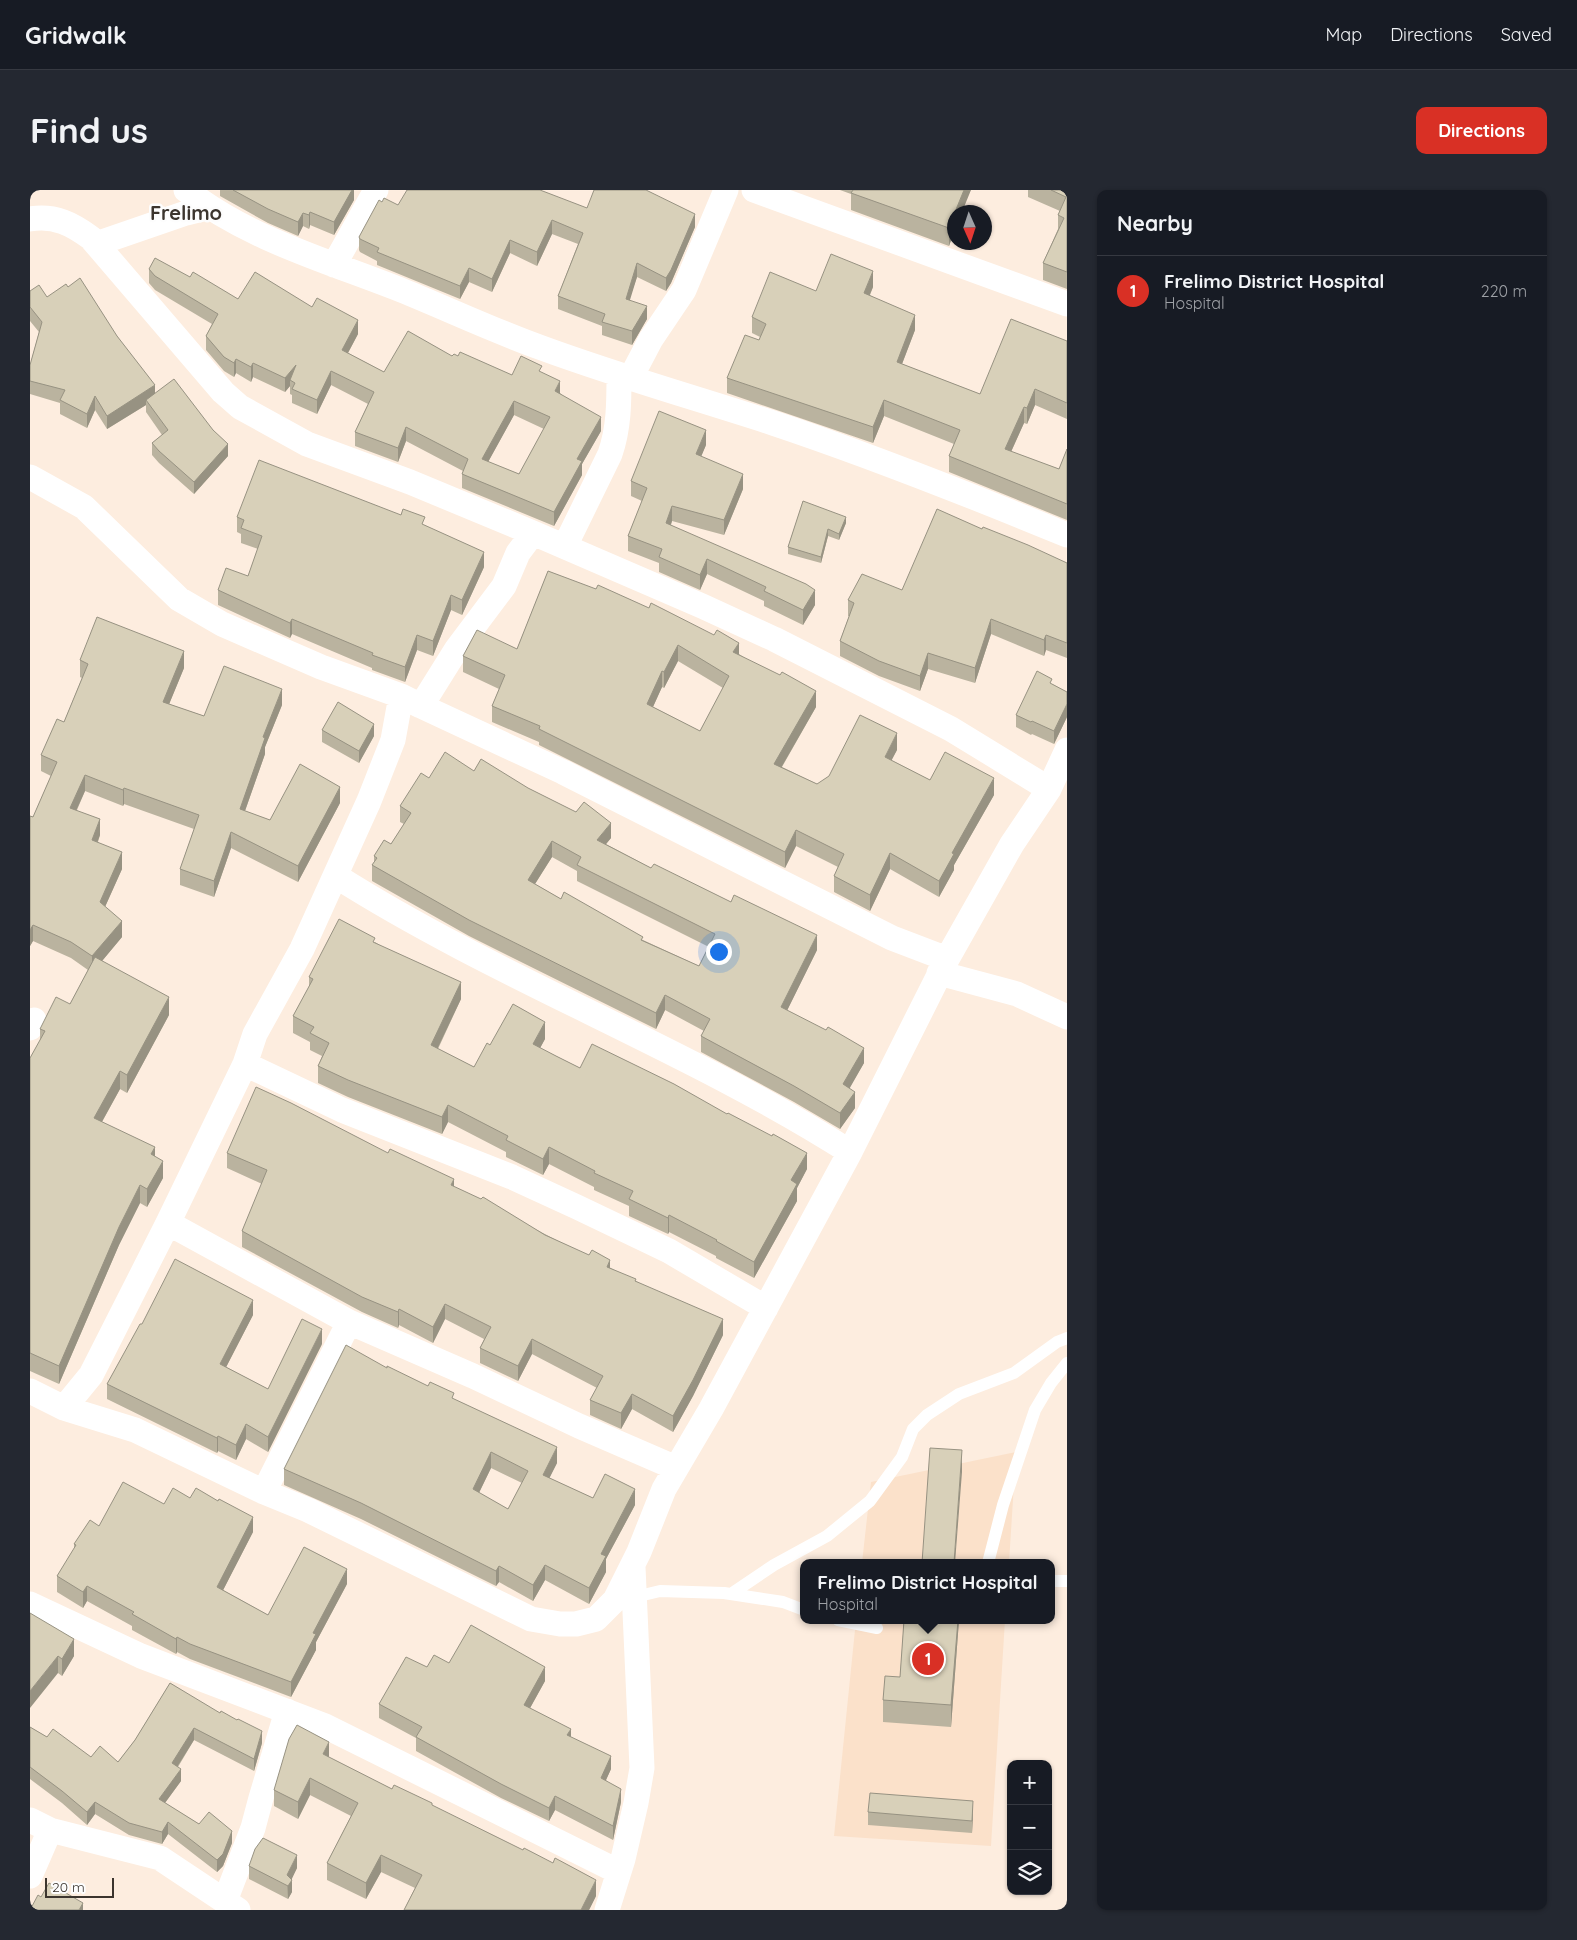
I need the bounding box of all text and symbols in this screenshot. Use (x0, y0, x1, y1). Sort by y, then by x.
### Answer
text: Gridwalk (25, 20, 127, 50)
text: Map (1325, 23, 1362, 46)
text: Directions (1390, 23, 1473, 46)
text: Saved (1501, 23, 1552, 46)
button: Directions (1416, 107, 1547, 154)
text: Find us (30, 108, 148, 152)
district label: Frelimo (150, 200, 222, 225)
north arrow (947, 205, 992, 250)
text: Nearby (1117, 210, 1193, 236)
text: Frelimo District Hospital (1164, 269, 1384, 293)
text: 1 (1130, 281, 1136, 301)
text: 220 m (1481, 281, 1527, 301)
text: Hospital (1164, 293, 1225, 313)
your location (706, 939, 732, 965)
popup (800, 1559, 1055, 1624)
text: Frelimo District Hospital (817, 1570, 1038, 1594)
text: Hospital (817, 1594, 878, 1614)
pin: 1 (912, 1640, 944, 1678)
map controls (1007, 1760, 1052, 1895)
button: + (1007, 1760, 1052, 1805)
button: − (1007, 1805, 1052, 1850)
button: layers (1007, 1850, 1052, 1895)
scale bar (45, 1875, 114, 1898)
text: 20 m (52, 1878, 85, 1896)

